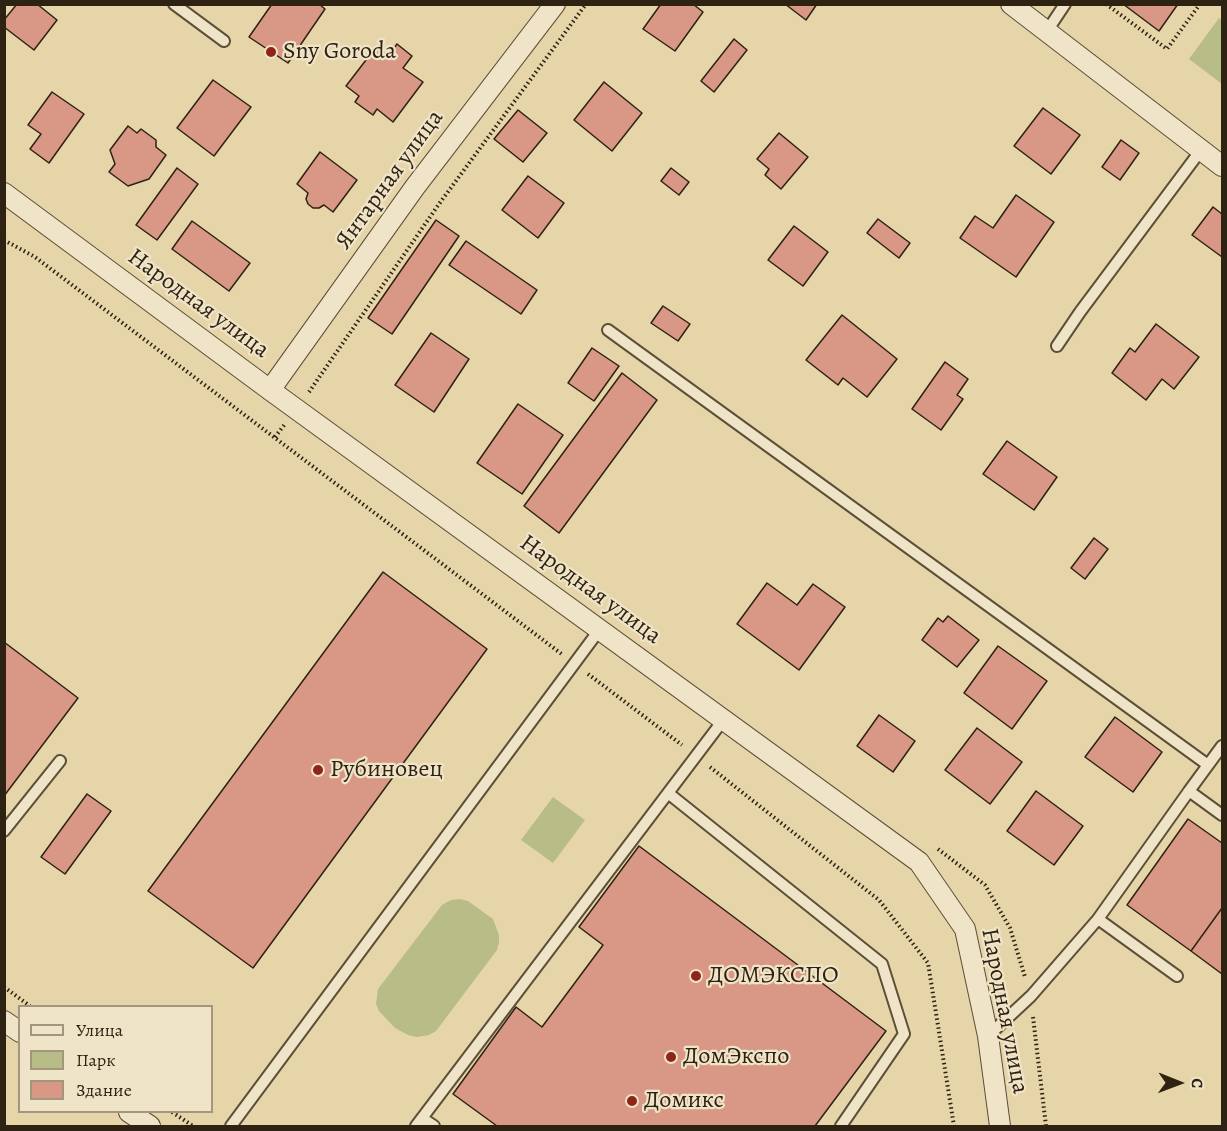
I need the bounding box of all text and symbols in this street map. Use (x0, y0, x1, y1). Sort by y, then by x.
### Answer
place label: Sny Goroda (283, 38, 396, 66)
marker: Sny Goroda (264, 45, 278, 59)
street label: Янтарная улица (330, 105, 450, 255)
street label: Народная улица (122, 243, 274, 365)
street label: Народная улица (514, 529, 666, 651)
place label: Рубиновец (330, 756, 443, 784)
marker: Рубиновец (311, 763, 325, 777)
street label: Народная улица (974, 926, 1034, 1096)
place label: ДОМЭКСПО (708, 962, 839, 990)
marker: ДОМЭКСПО (689, 969, 703, 983)
legend (18, 1005, 213, 1113)
text: Улица (76, 1018, 123, 1042)
place label: ДомЭкспо (683, 1043, 790, 1071)
text: Парк (76, 1048, 116, 1072)
marker: ДомЭкспо (664, 1050, 678, 1064)
north arrow (1149, 1053, 1209, 1113)
text: Здание (76, 1078, 132, 1102)
text: С (1186, 1078, 1208, 1088)
place label: Домикс (644, 1087, 724, 1115)
marker: Домикс (625, 1094, 639, 1108)

